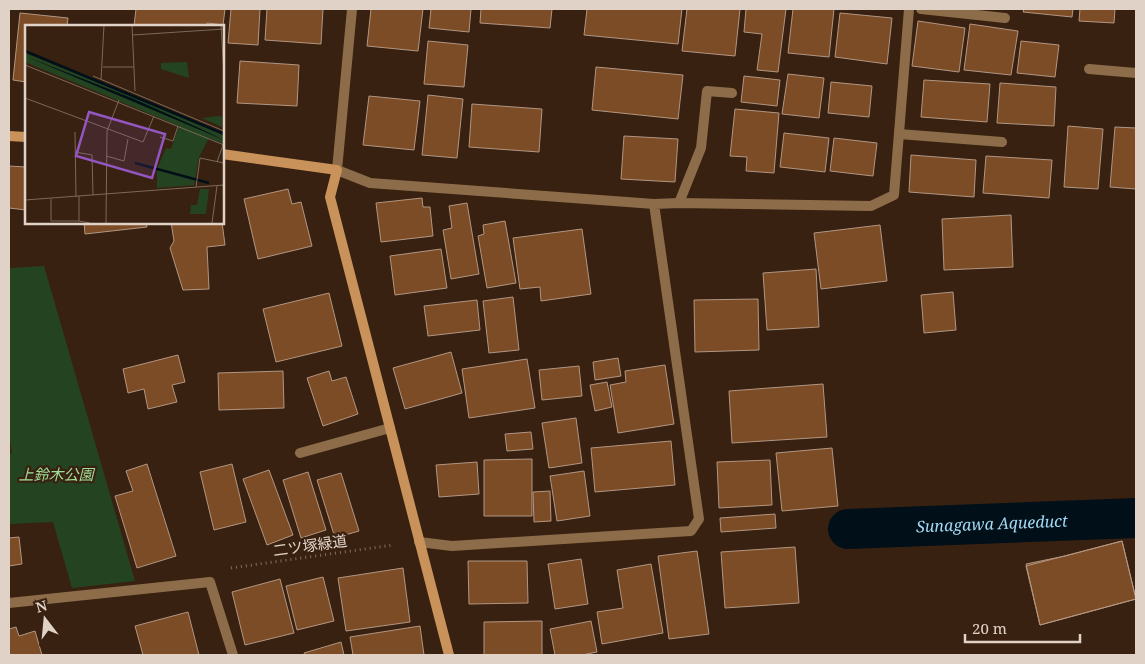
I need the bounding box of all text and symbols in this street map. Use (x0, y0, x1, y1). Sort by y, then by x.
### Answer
inset map (25, 25, 224, 224)
park label: 上鈴木公園 (18, 464, 95, 484)
water label: Sunagawa Aqueduct (916, 510, 1068, 537)
street label: 二ツ塚緑道 (271, 530, 349, 560)
north arrow (20, 594, 70, 644)
text: N (33, 595, 49, 617)
scale bar (965, 612, 1080, 644)
text: 20 m (972, 618, 1007, 638)

